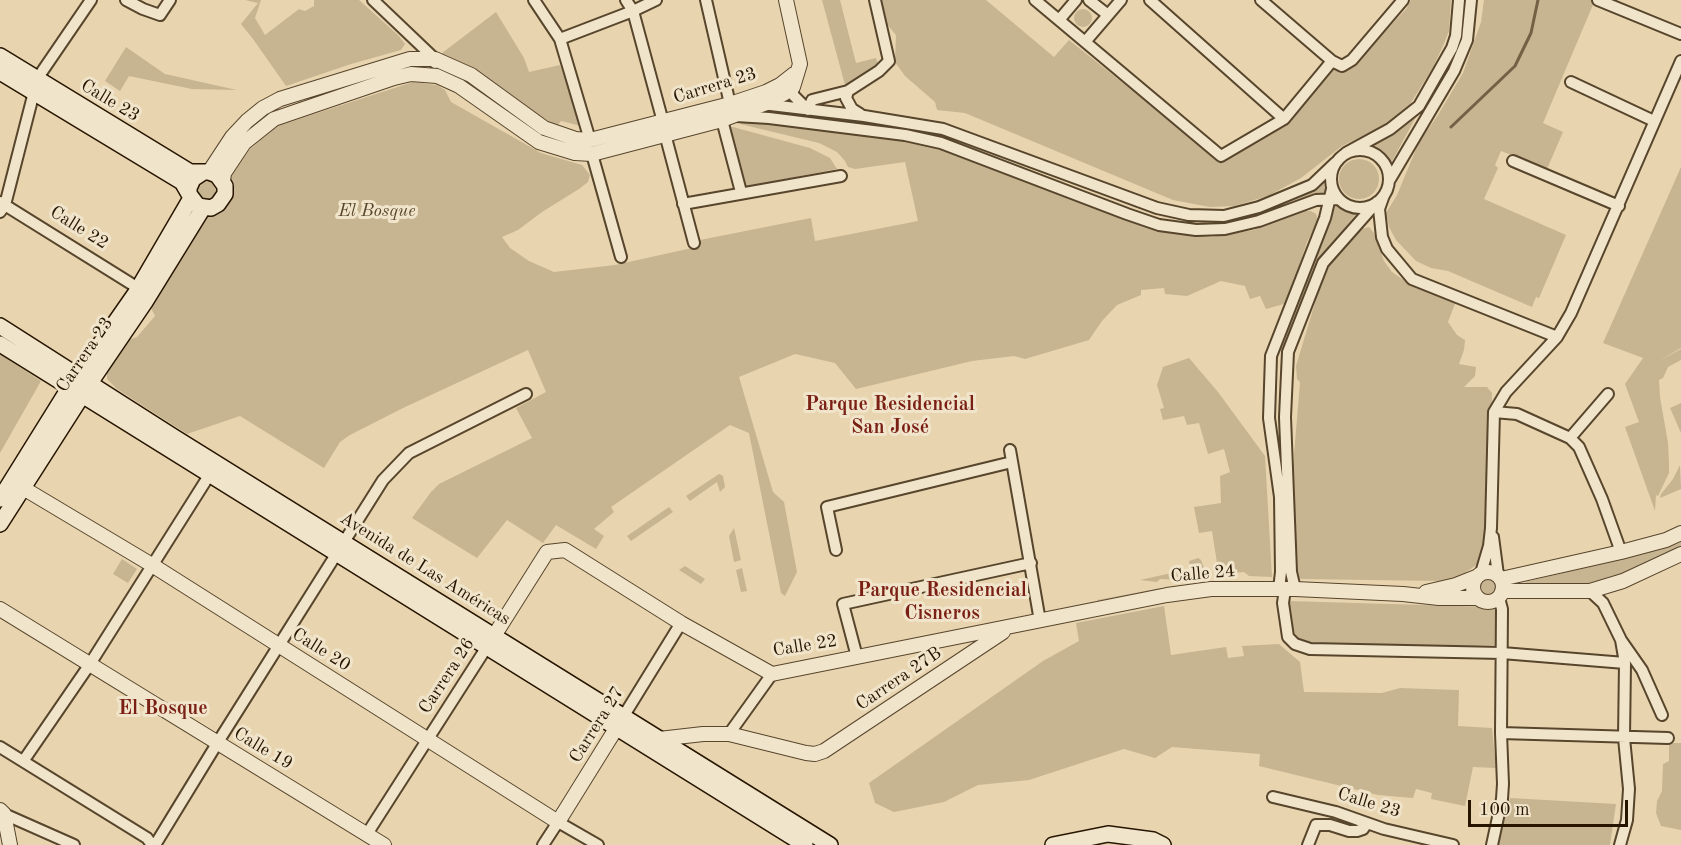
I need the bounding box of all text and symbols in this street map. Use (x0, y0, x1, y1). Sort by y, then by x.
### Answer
street label: Carrera 23 (671, 63, 759, 109)
street label: Calle 23 (77, 75, 143, 127)
park label: El Bosque (338, 200, 416, 222)
street label: Calle 22 (46, 202, 112, 254)
street label: Carrera 23 (52, 313, 118, 397)
district label: Parque Residencial San José (805, 393, 975, 440)
street label: Avenida de Las Américas (336, 508, 514, 630)
street label: Calle 24 (1170, 560, 1236, 588)
district label: Parque Residencial Cisneros (857, 579, 1027, 626)
street label: Calle 20 (288, 624, 354, 676)
street label: Calle 22 (771, 630, 839, 662)
street label: Carrera 26 (414, 634, 480, 718)
street label: Carrera 27B (852, 642, 946, 716)
street label: Carrera 27 (565, 683, 629, 767)
district label: El Bosque (118, 697, 208, 721)
street label: Calle 19 (230, 723, 296, 775)
street label: Calle 23 (1335, 783, 1403, 823)
scale bar (1471, 788, 1632, 826)
text: 100 m (1479, 801, 1530, 819)

